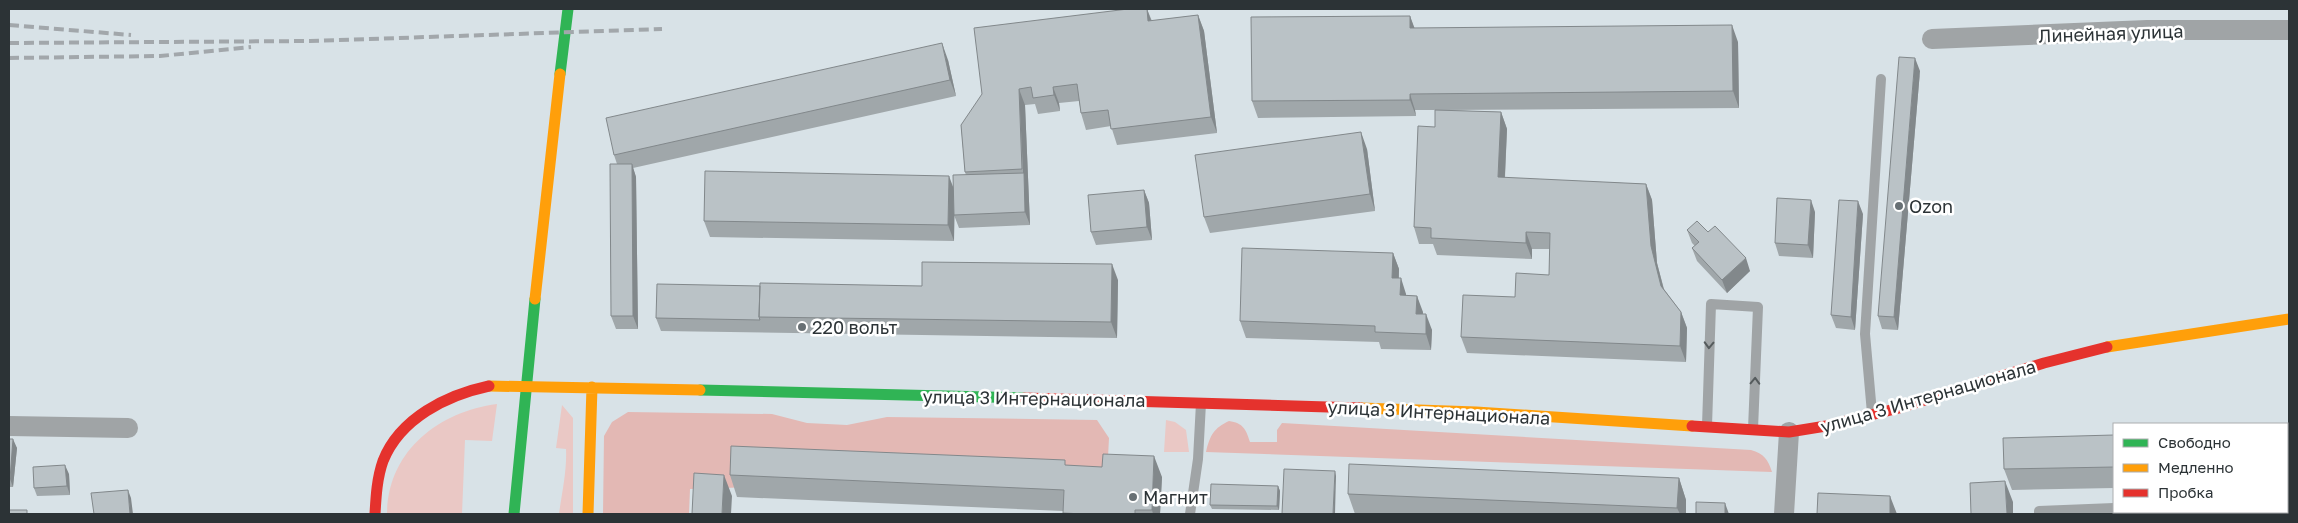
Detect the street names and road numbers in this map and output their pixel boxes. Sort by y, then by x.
street label: Линейная улица [2038,19,2184,47]
street label: улица 3 Интернационала [1818,355,2038,437]
street label: улица 3 Интернационала [922,385,1146,411]
street label: улица 3 Интернационала [1327,395,1551,429]

